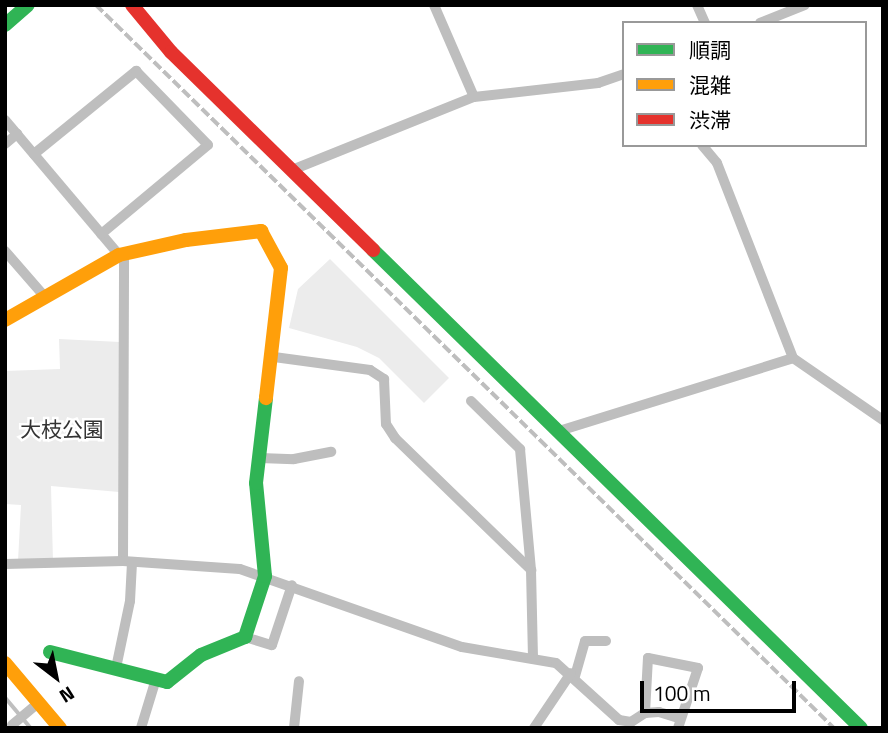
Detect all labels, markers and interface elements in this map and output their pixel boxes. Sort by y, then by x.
legend [622,21,867,147]
text: 順調 [689,34,731,66]
text: 混雑 [689,69,731,101]
text: 渋滞 [689,104,731,136]
park label: 大枝公園 [20,416,104,442]
north arrow [21,642,91,712]
scale bar [643,666,799,710]
text: 100 m [653,677,710,709]
text: N [54,679,81,711]

